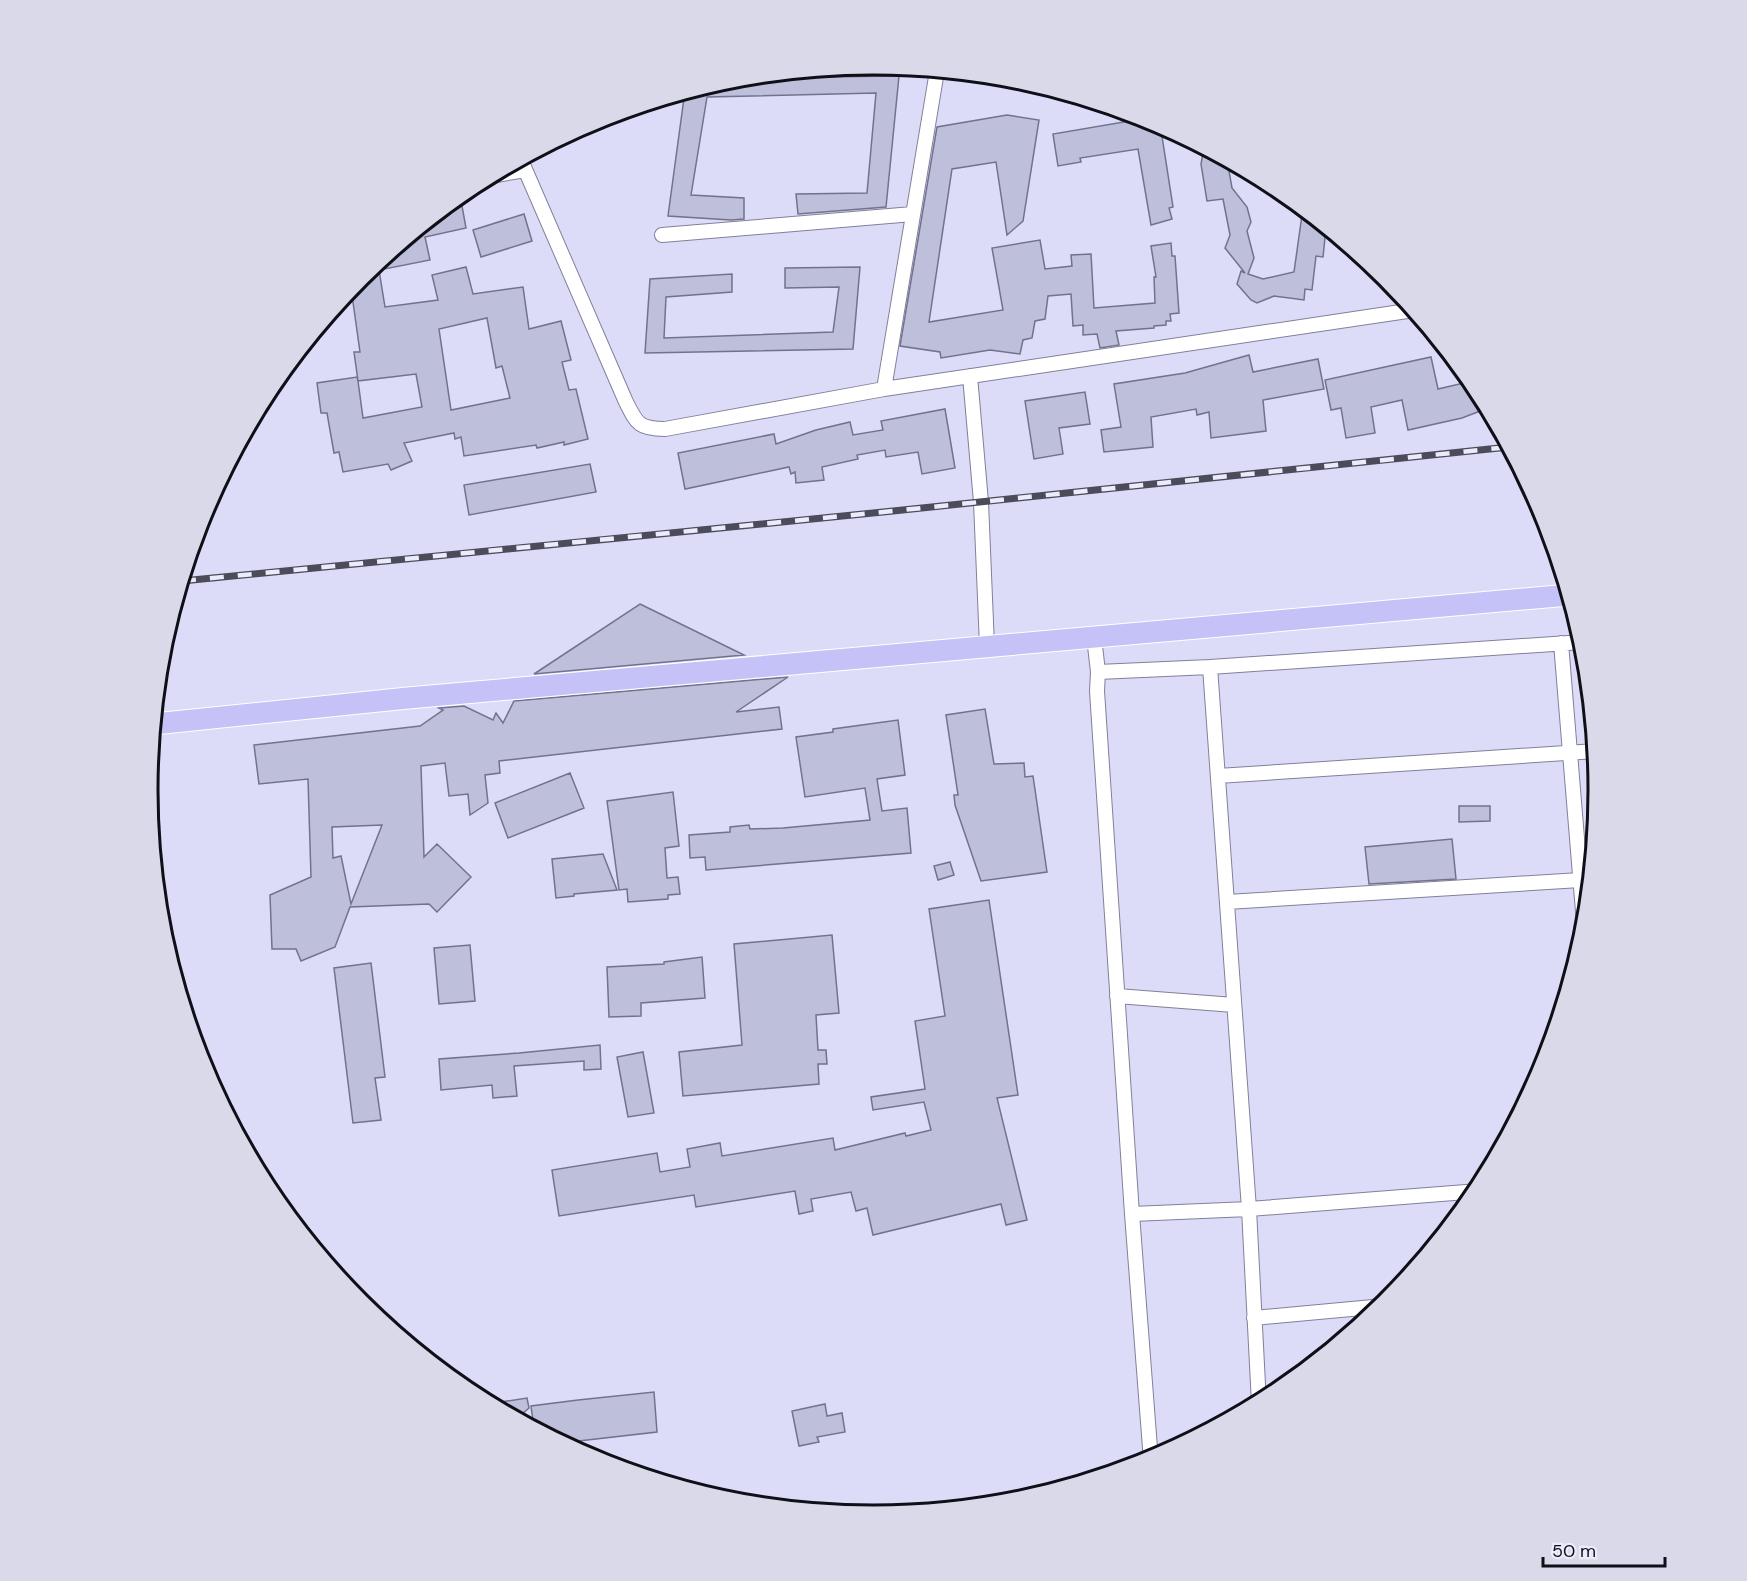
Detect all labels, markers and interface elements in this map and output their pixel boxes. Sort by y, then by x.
scale bar [1543,1530,1664,1568]
text: 50 m [1552,1539,1596,1563]

